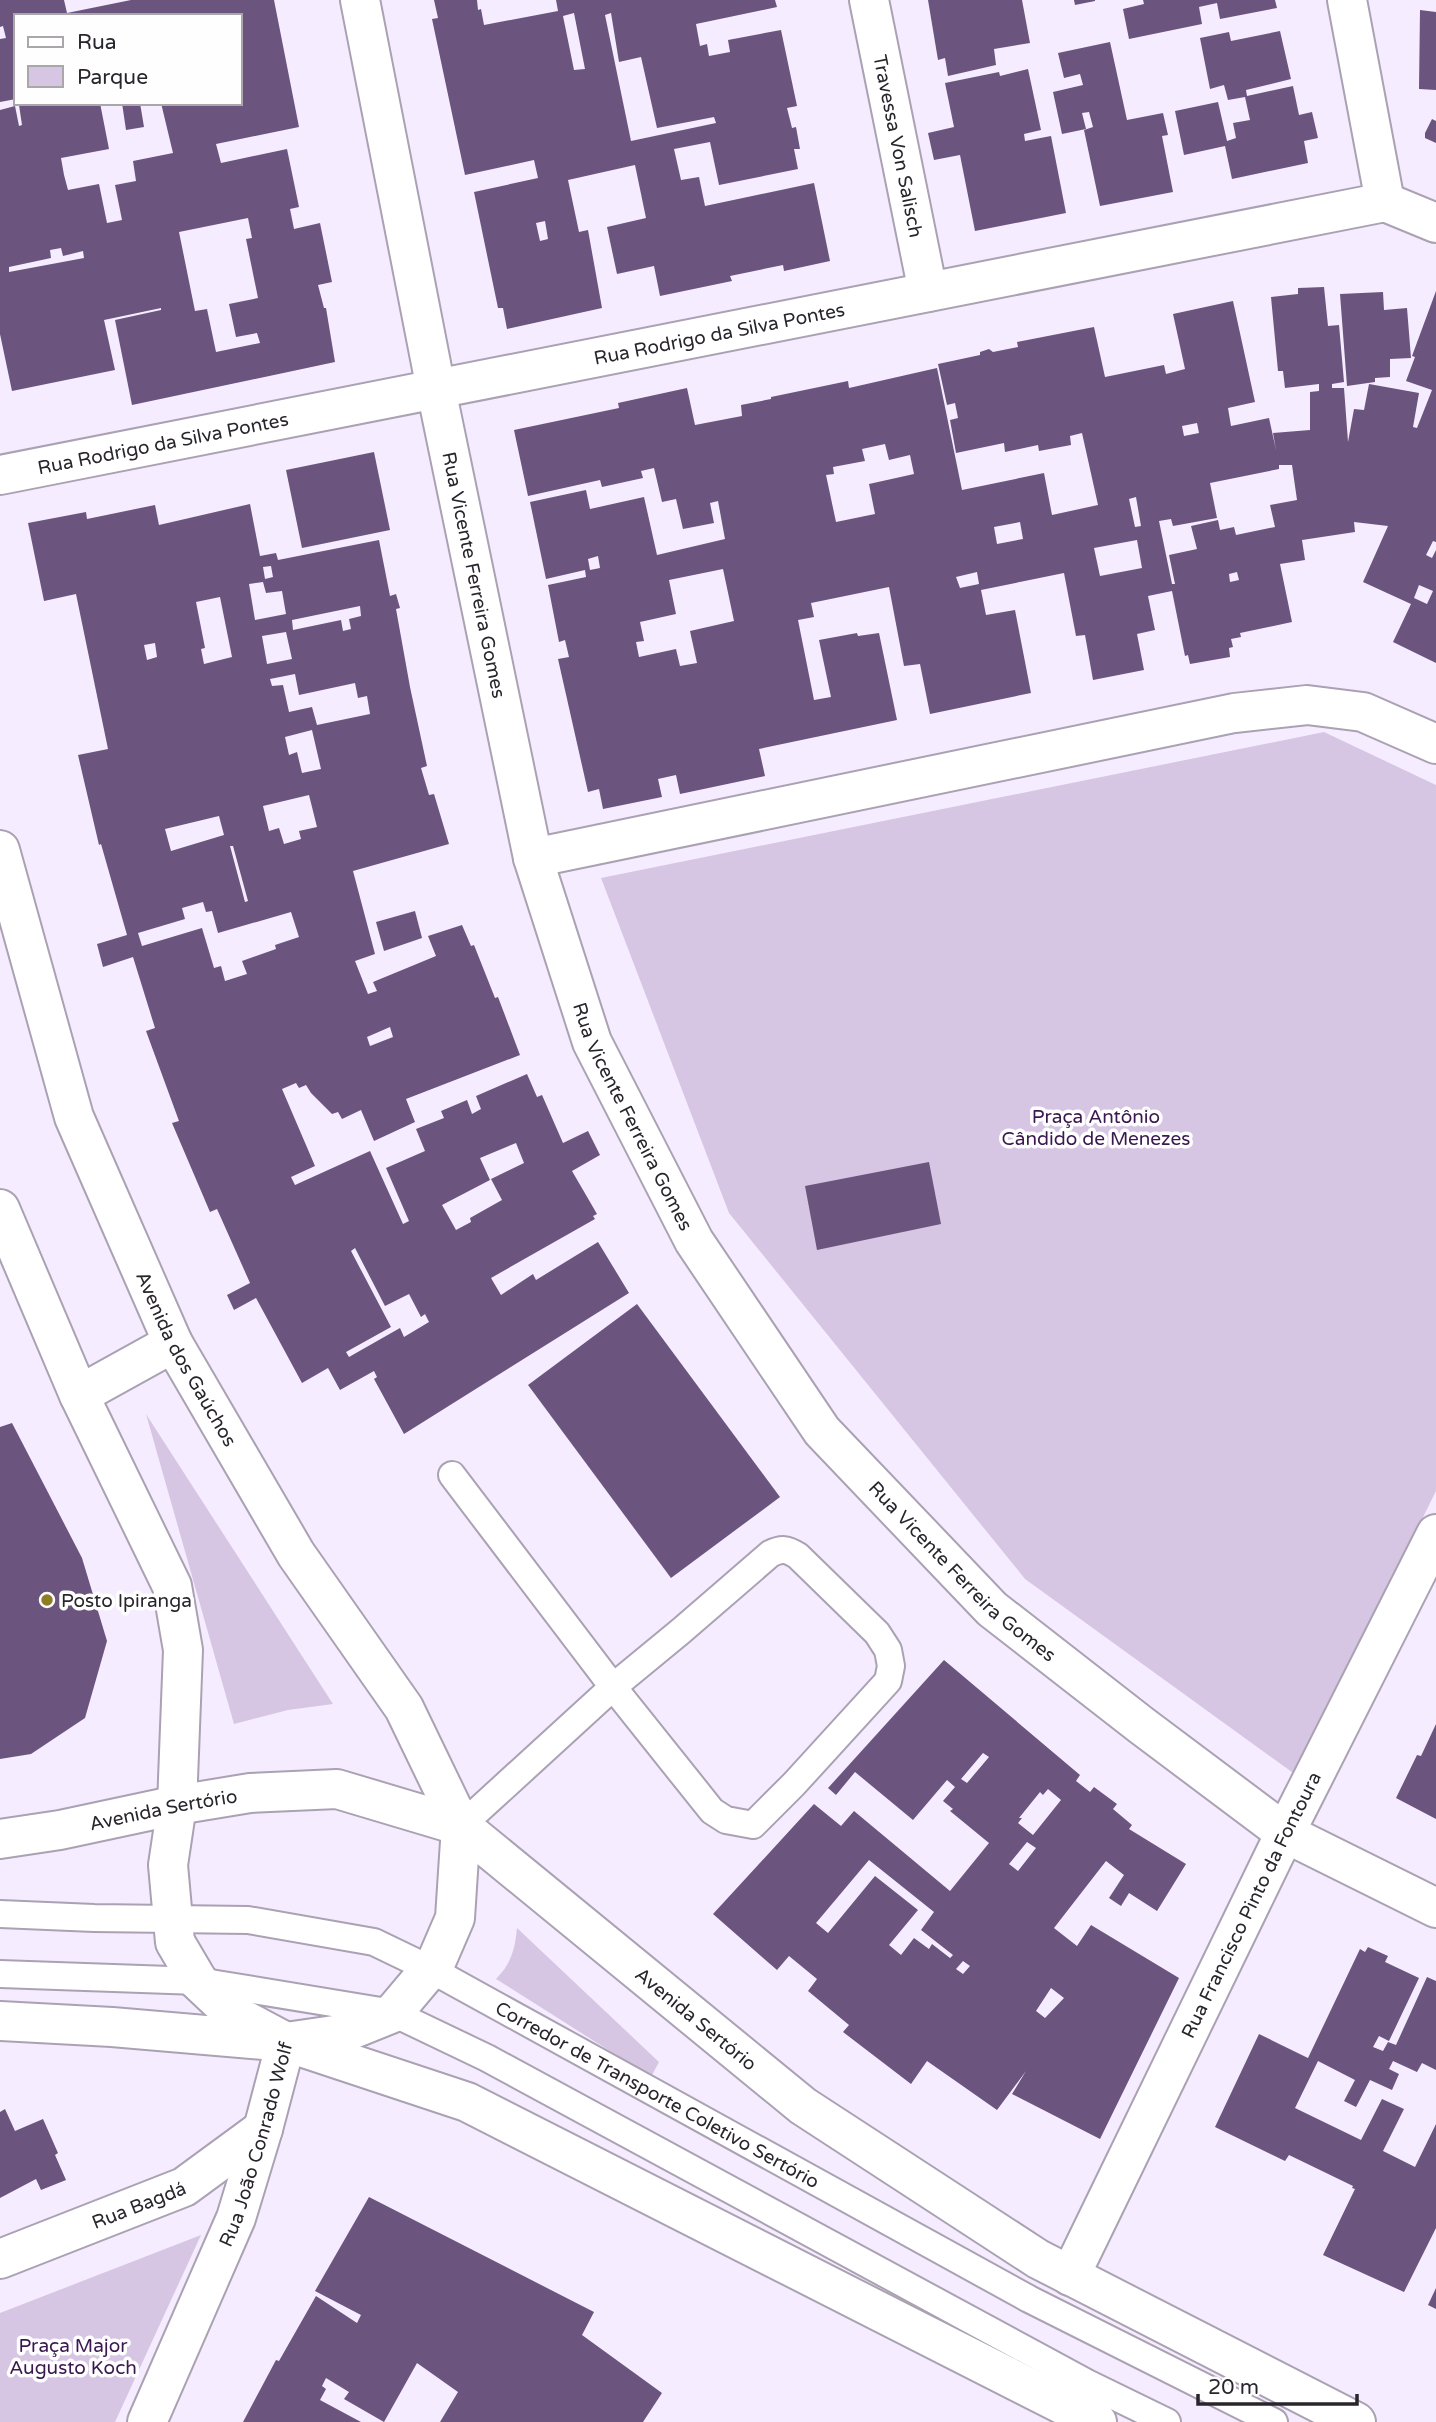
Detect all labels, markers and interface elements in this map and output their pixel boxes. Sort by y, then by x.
legend [14,14,242,105]
text: Rua [77,30,117,55]
street label: Travessa Von Salisch [868,53,927,239]
text: Parque [77,65,148,90]
street label: Rua Rodrigo da Silva Pontes [592,299,847,370]
street label: Rua Rodrigo da Silva Pontes [36,408,290,479]
street label: Rua Vicente Ferreira Gomes [437,450,510,700]
street label: Rua Vicente Ferreira Gomes [568,1000,697,1234]
park label: Praça Antônio Cândido de Menezes [1002,1106,1190,1150]
street label: Avenida dos Gaúchos [131,1268,241,1451]
street label: Rua Vicente Ferreira Gomes [864,1477,1060,1666]
place label: Posto Ipiranga [61,1590,192,1612]
marker: Posto Ipiranga [39,1592,55,1608]
street label: Rua Francisco Pinto da Fontoura [1177,1768,1326,2042]
street label: Avenida Sertório [87,1785,239,1835]
street label: Avenida Sertório [631,1963,761,2076]
street label: Corredor de Transporte Coletivo Sertório [491,1997,823,2193]
street label: Rua João Conrado Wolf [215,2039,298,2250]
street label: Rua Bagdá [89,2177,189,2234]
park label: Praça Major Augusto Koch [9,2335,137,2379]
scale bar [1198,2362,1357,2406]
text: 20 m [1208,2375,1259,2400]

